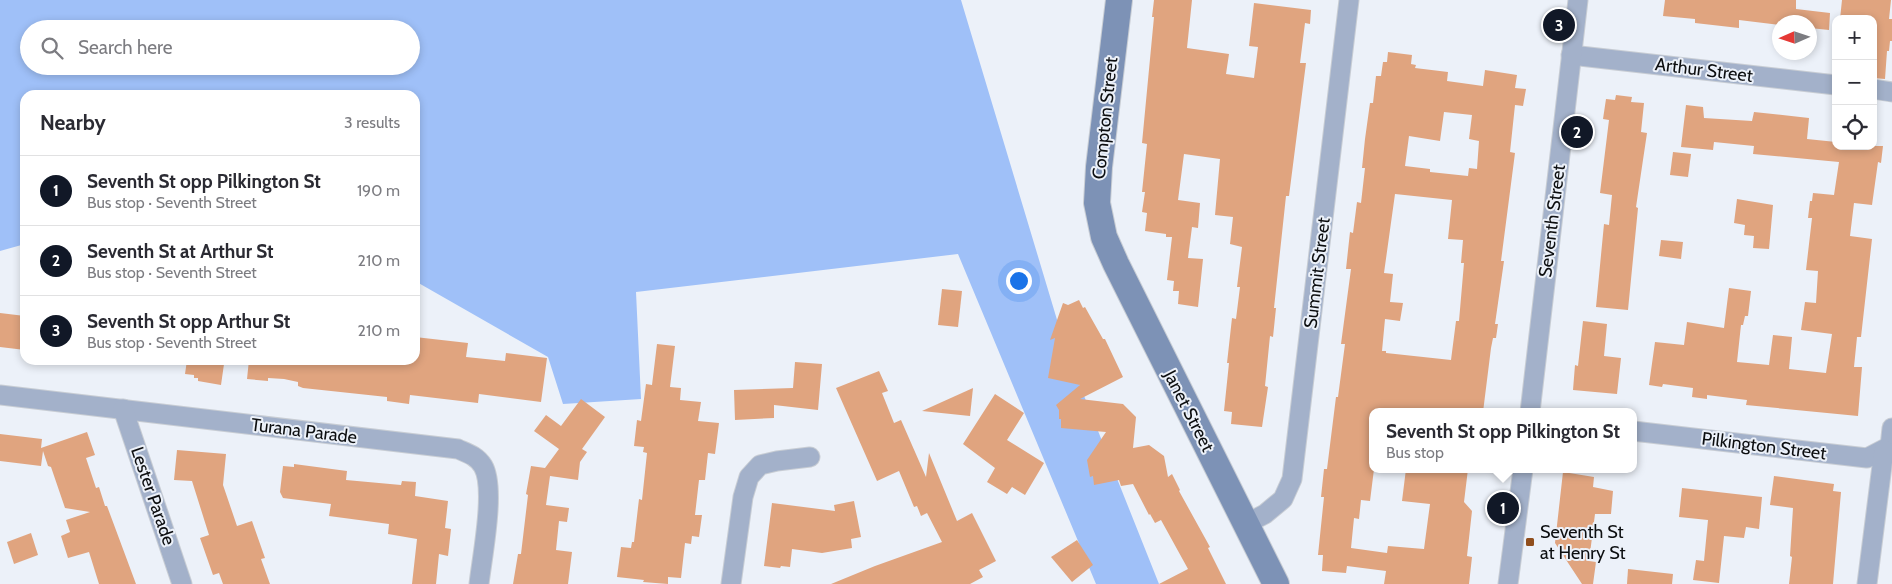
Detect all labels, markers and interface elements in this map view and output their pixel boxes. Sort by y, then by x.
pin: 3 [1543,6,1575,44]
north arrow [1772,15,1817,60]
map controls [1832,15,1877,150]
button: + [1832,15,1877,60]
search box [20,20,420,75]
icon: search [38,34,66,62]
text: Search here [78,36,172,59]
street label: Arthur Street [1654,53,1754,87]
street label: Compton Street [1088,56,1122,180]
button: − [1832,60,1877,105]
button: locate [1832,105,1877,150]
text: Nearby [40,110,106,135]
text: 3 results [344,113,400,132]
pin: 2 [1561,113,1593,151]
street label: Seventh Street [1534,163,1570,279]
text: Seventh St opp Pilkington St [87,170,321,193]
text: 1 [53,181,59,200]
text: 190 m [357,181,400,200]
text: Bus stop · Seventh Street [87,193,257,212]
street label: Summit Street [1299,216,1335,330]
text: Seventh St at Arthur St [87,240,274,263]
text: 2 [52,251,60,270]
text: 210 m [358,251,400,270]
text: Bus stop · Seventh Street [87,263,257,282]
your location [1006,268,1032,294]
text: Seventh St opp Arthur St [87,310,290,333]
text: 3 [52,321,60,340]
text: 210 m [358,321,400,340]
text: Bus stop · Seventh Street [87,333,257,352]
street label: Janet Street [1159,366,1219,456]
popup [1369,408,1637,473]
street label: Turana Parade [250,414,358,448]
text: Seventh St opp Pilkington St [1386,420,1620,443]
street label: Pilkington Street [1700,427,1828,465]
text: Bus stop [1386,443,1444,462]
street label: Lester Parade [126,444,180,548]
pin: 1 [1487,489,1519,527]
place label: Seventh St at Henry St [1540,521,1625,564]
marker: Seventh St at Henry St [1524,536,1536,548]

